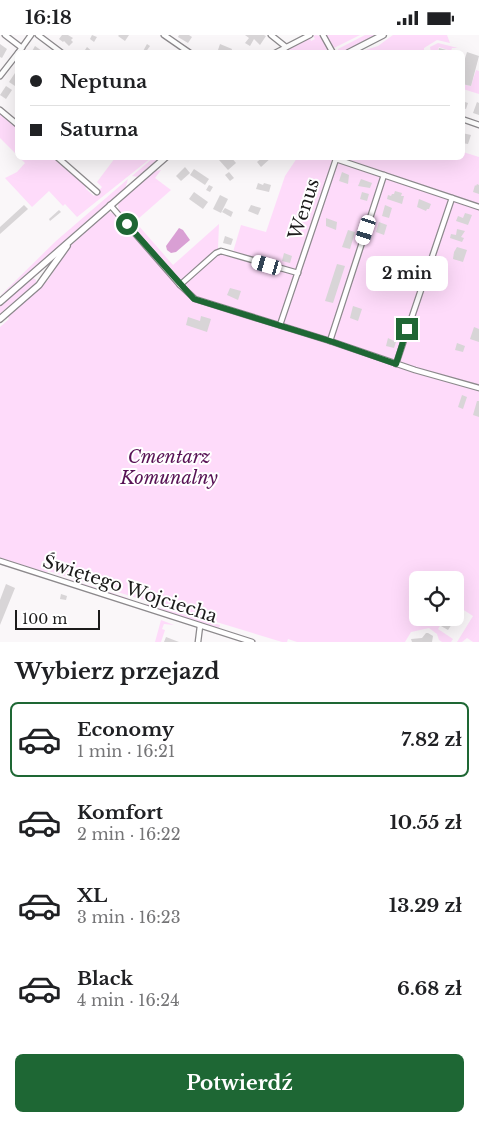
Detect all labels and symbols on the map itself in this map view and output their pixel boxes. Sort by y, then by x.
street label: Wenus [284,176,324,243]
route start [116,213,138,235]
car [354,213,377,247]
car [250,254,283,276]
callout: 2 min [366,257,448,291]
route end [396,318,418,340]
park label: Cmentarz Komunalny [119,446,218,489]
street label: Świętego Wojciecha [40,549,220,628]
scale bar [15,607,100,630]

